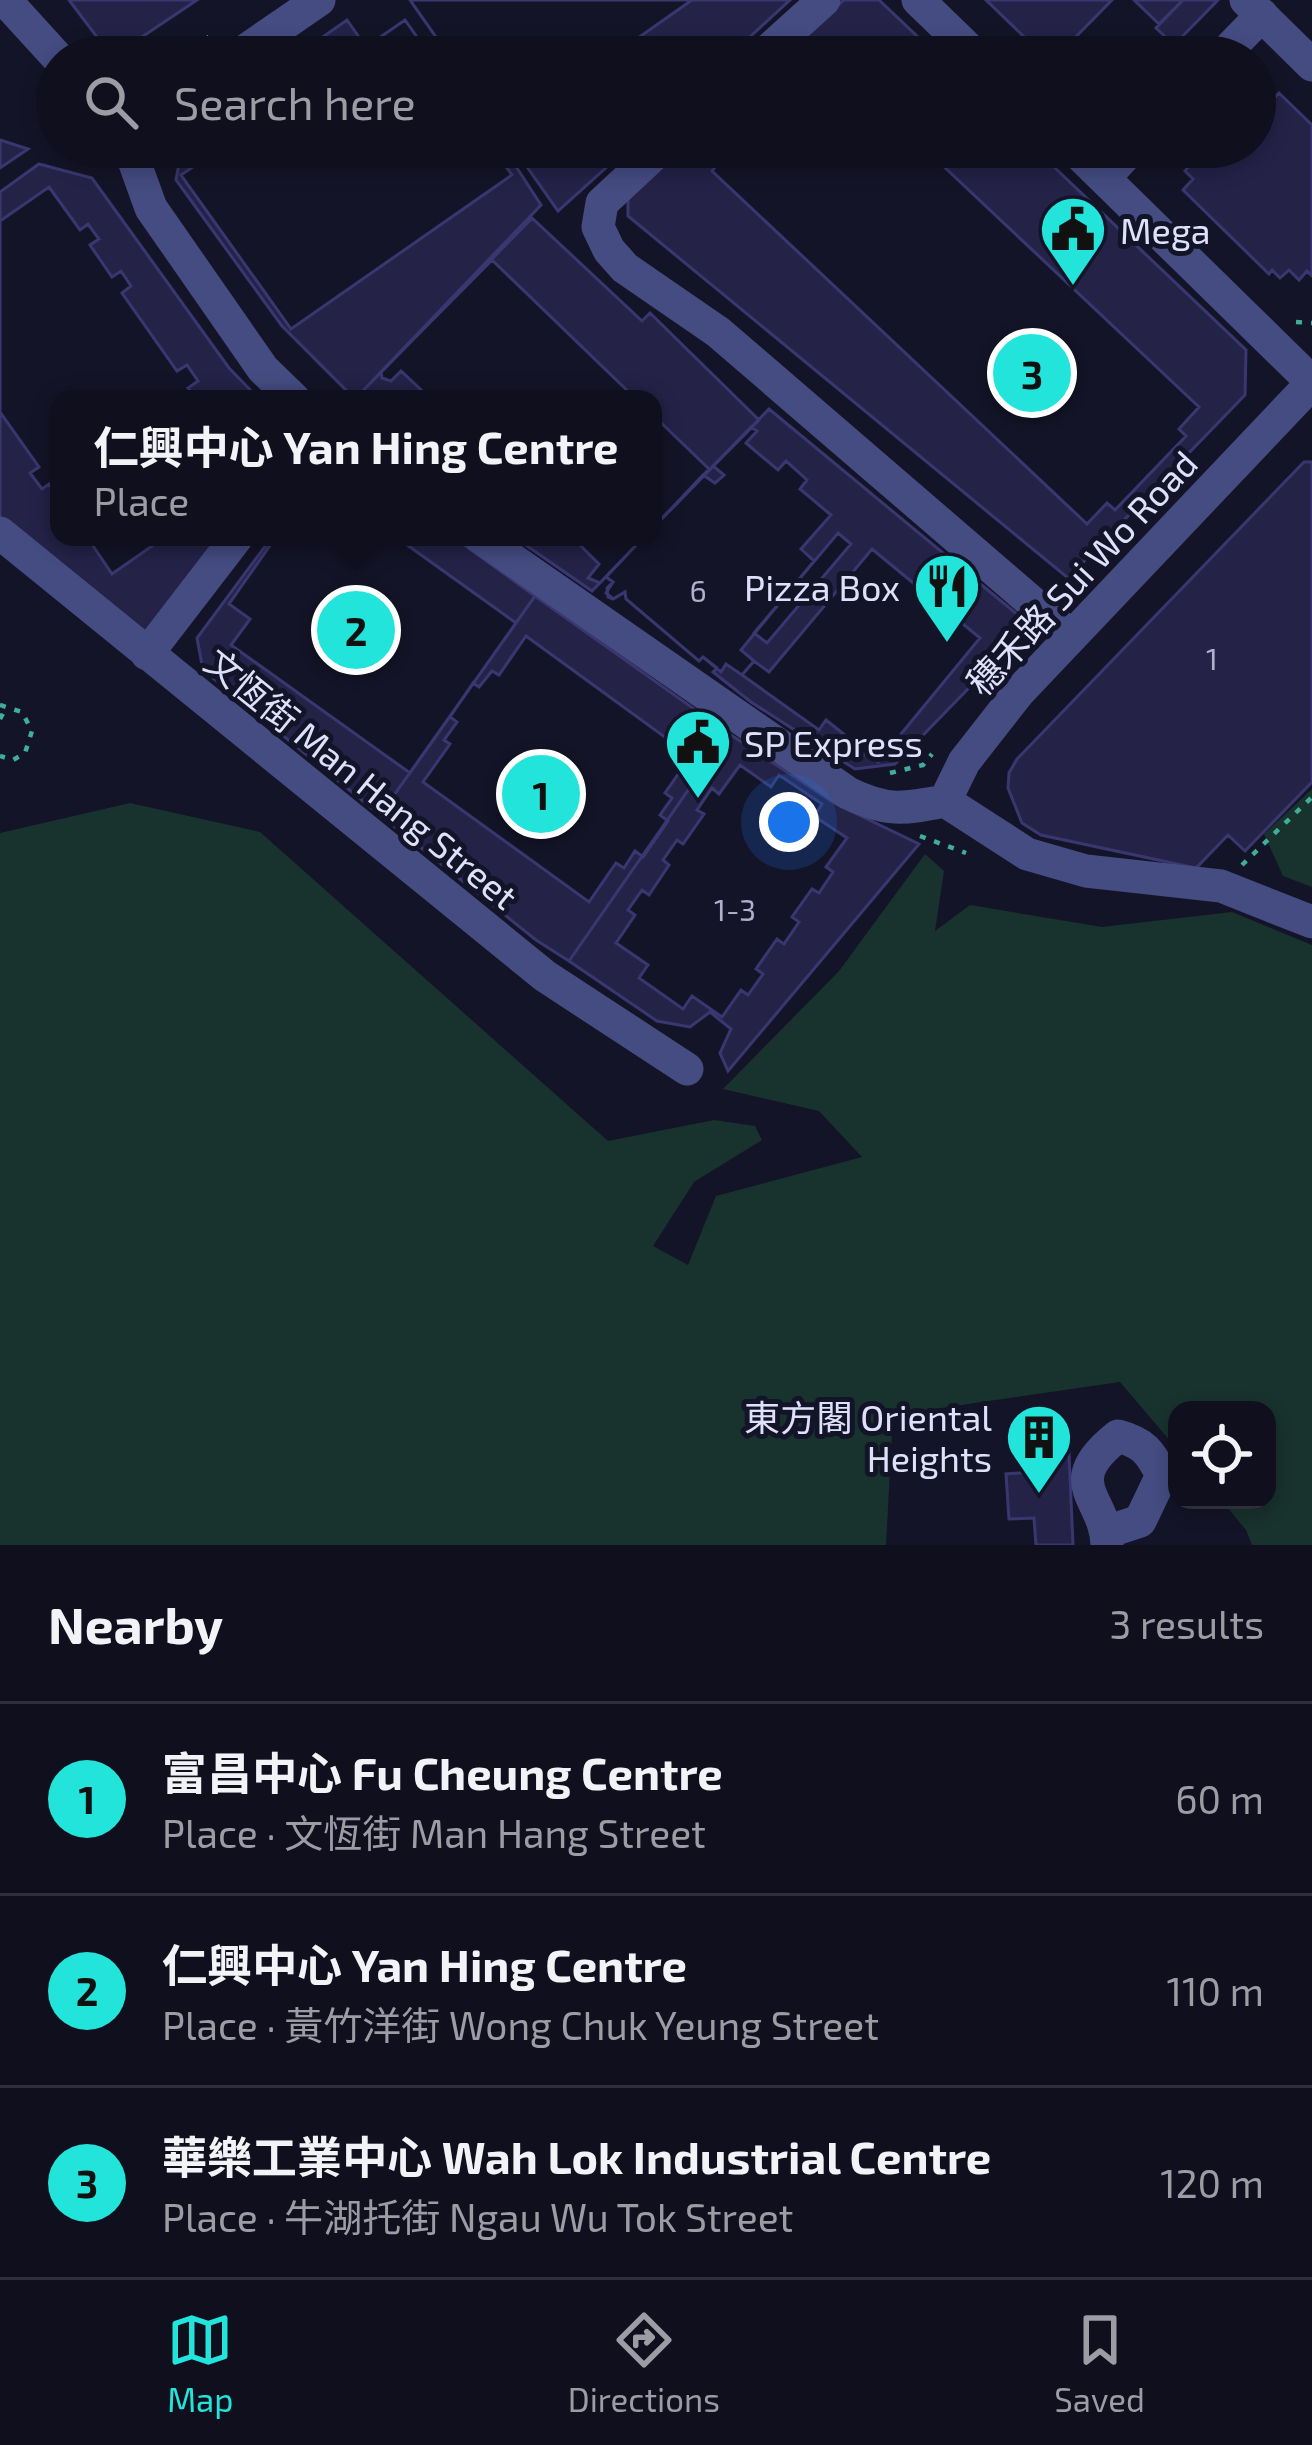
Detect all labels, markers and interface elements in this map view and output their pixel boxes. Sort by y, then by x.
search box [36,36,1276,168]
icon: search [78,69,144,135]
text: Search here [174,75,416,129]
public building icon: Mega [1038,194,1108,288]
place label: Mega [1120,208,1211,251]
pin: 3 [993,328,1071,418]
popup [50,390,662,546]
text: 仁興中心 Yan Hing Centre [94,419,618,473]
street label: 穗禾路 Sui Wo Road [957,441,1205,703]
text: Place [94,477,189,524]
restaurant icon: Pizza Box [912,551,982,645]
place label: Pizza Box [744,565,900,608]
house number: 6 [689,572,707,608]
pin: 2 [317,585,395,675]
street label: 文恆街 Man Hang Street [197,639,527,917]
house number: 1 [1206,640,1218,676]
public building icon: SP Express [663,707,733,801]
place label: SP Express [744,721,923,764]
pin: 1 [502,749,580,839]
your location [759,792,819,852]
house number: 1-3 [714,891,756,927]
place label: 東方閣 Oriental Heights [744,1395,992,1479]
map controls [1168,1401,1276,1509]
button: locate [1168,1401,1276,1509]
building icon: 東方閣 Oriental Heights [1004,1402,1074,1496]
text: Nearby [48,1593,223,1654]
text: 3 results [1110,1600,1264,1647]
text: 富昌中心 Fu Cheung Centre [162,1745,723,1799]
text: 1 [79,1775,95,1822]
text: 60 m [1175,1775,1264,1822]
text: Place · 文恆街 Man Hang Street [162,1809,706,1856]
text: 仁興中心 Yan Hing Centre [162,1937,687,1991]
text: 2 [76,1967,98,2014]
text: 110 m [1167,1967,1264,2014]
text: Place · 黃竹洋街 Wong Chuk Yeung Street [162,2001,879,2048]
text: 華樂工業中心 Wah Lok Industrial Centre [162,2129,991,2183]
text: 3 [76,2159,98,2206]
text: 120 m [1160,2159,1264,2206]
text: Place · 牛湖托街 Ngau Wu Tok Street [162,2193,793,2240]
tab: Map [167,2307,233,2419]
tab: Directions [568,2307,720,2419]
tab: Saved [1054,2307,1145,2419]

